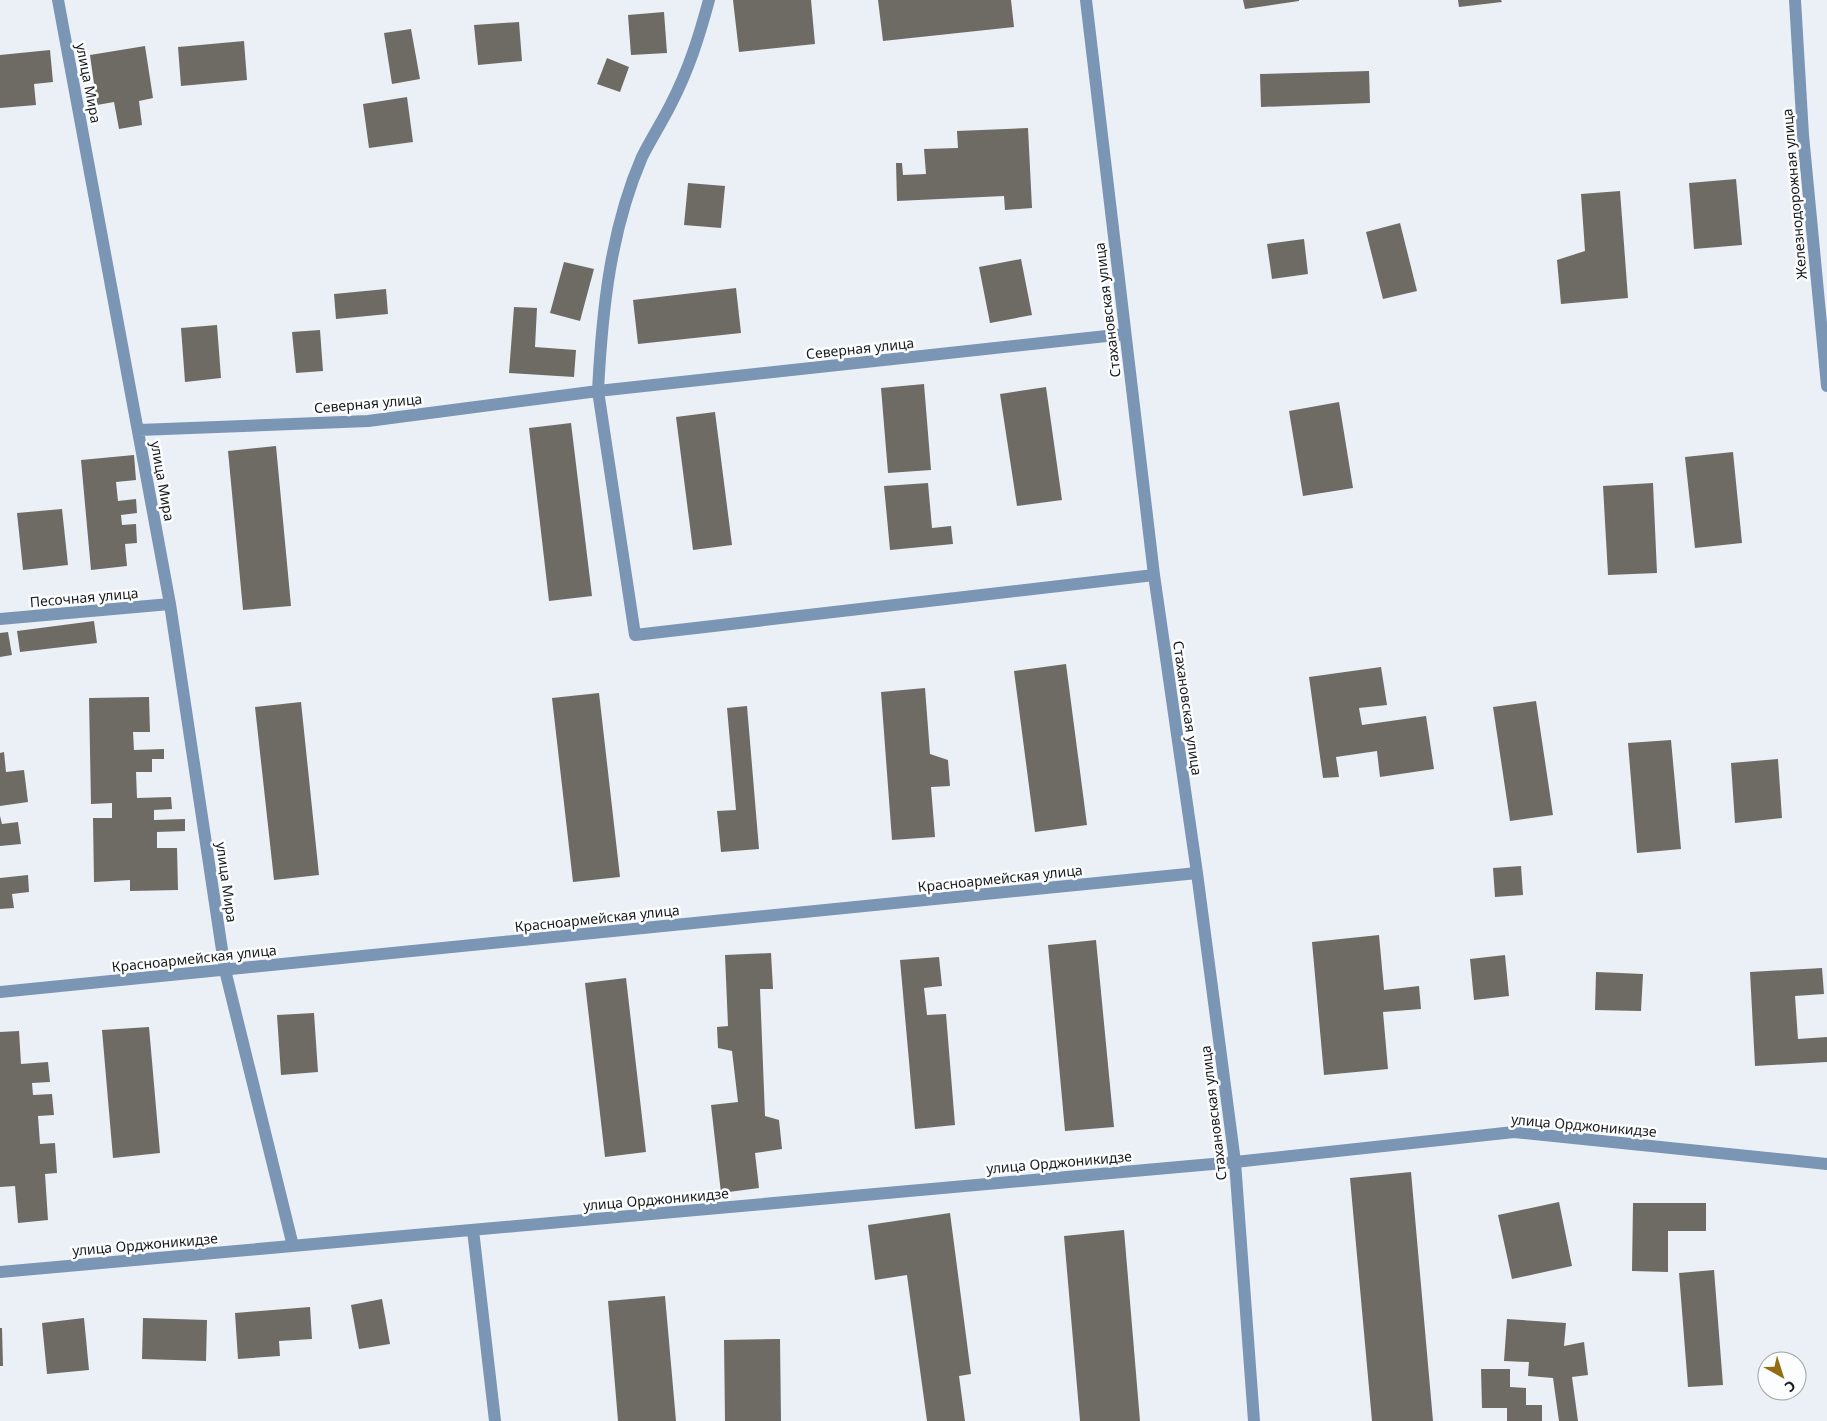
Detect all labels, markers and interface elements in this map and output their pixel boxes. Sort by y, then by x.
street label: улица Мира [72,41,106,125]
street label: Железнодорожная улица [1777,108,1811,280]
street label: Стахановская улица [1089,242,1125,378]
street label: Северная улица [805,333,915,363]
street label: Северная улица [313,389,423,417]
street label: улица Мира [147,439,179,523]
street label: Песочная улица [29,583,139,611]
street label: Стахановская улица [1169,639,1207,777]
street label: улица Мира [212,841,242,923]
street label: Красноармейская улица [917,860,1083,896]
street label: Красноармейская улица [514,900,680,936]
street label: Красноармейская улица [111,940,277,976]
street label: Стахановская улица [1195,1045,1231,1181]
street label: улица Орджоникидзе [1510,1109,1658,1141]
street label: улица Орджоникидзе [985,1146,1133,1178]
street label: улица Орджоникидзе [582,1183,730,1215]
street label: улица Орджоникидзе [71,1228,219,1260]
north arrow [1757,1351,1807,1401]
text: С [1781,1376,1800,1397]

